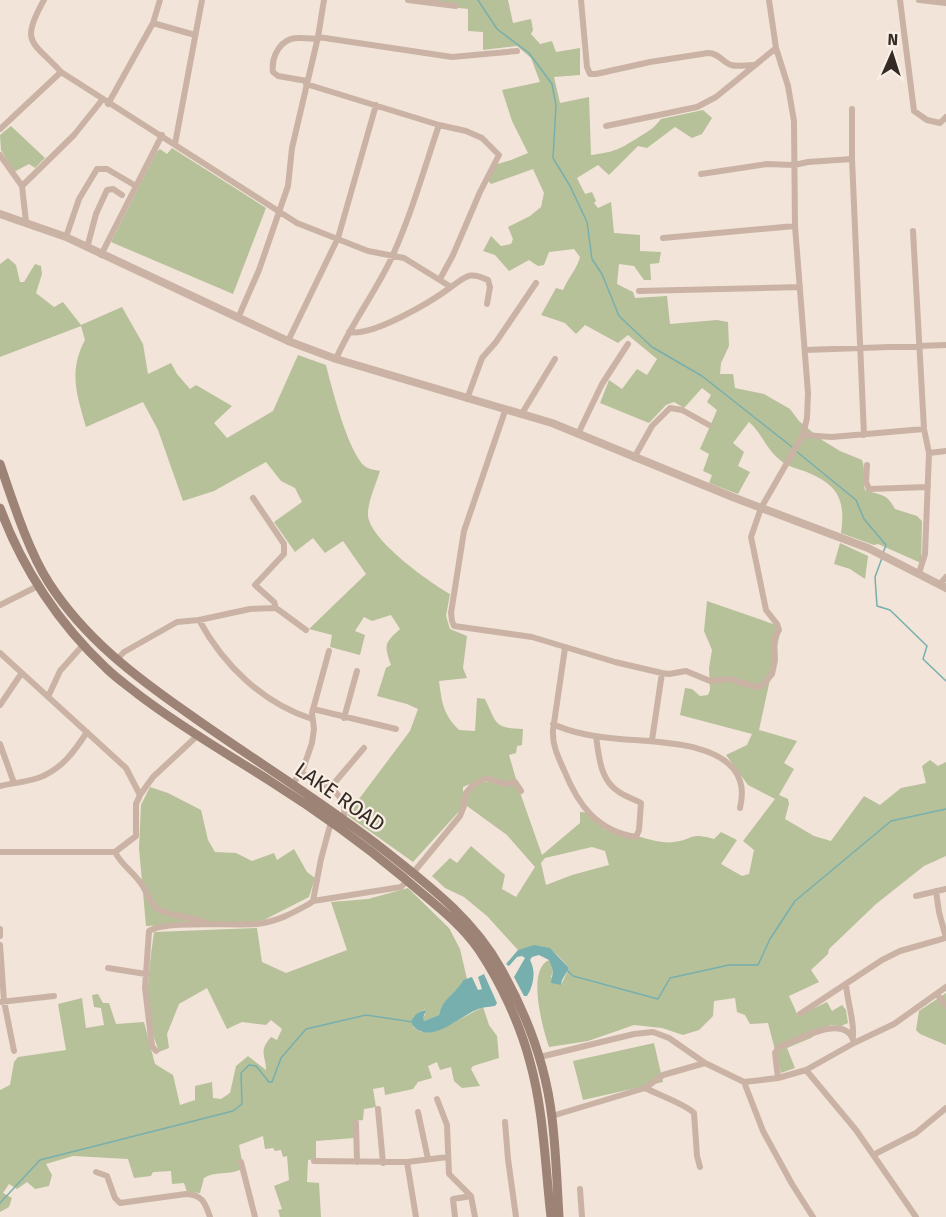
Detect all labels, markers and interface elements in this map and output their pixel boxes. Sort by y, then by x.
north arrow [862,24,922,84]
text: N [887,30,899,49]
street label: LAKE ROAD [290,757,390,837]

